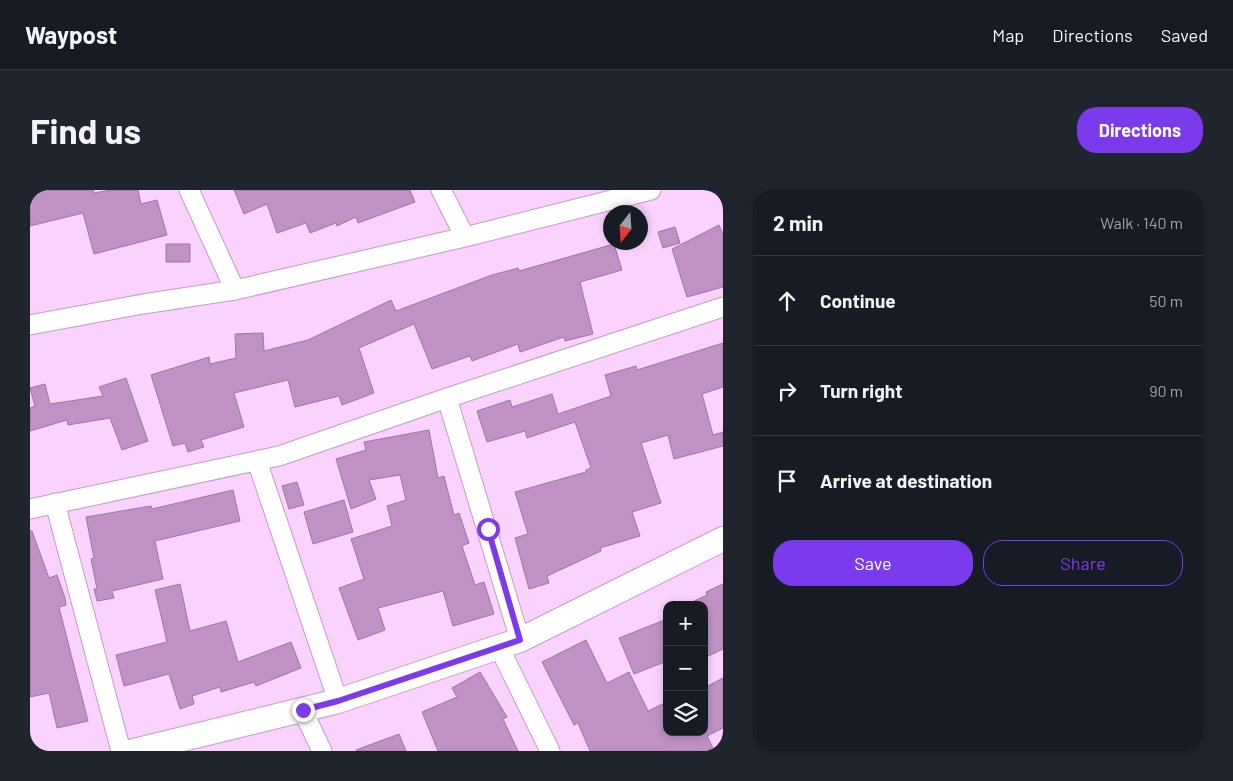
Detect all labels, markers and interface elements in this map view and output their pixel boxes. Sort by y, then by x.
text: Waypost [25,20,117,49]
text: Map [992,24,1024,46]
text: Directions [1052,24,1133,46]
text: Saved [1161,24,1208,46]
button: Directions [1077,107,1203,153]
text: Find us [30,109,141,151]
north arrow [603,205,648,250]
text: 2 min [773,210,823,235]
text: Walk · 140 m [1100,213,1183,232]
icon: ahead [773,287,801,315]
text: Continue [820,289,896,312]
text: 50 m [1149,291,1183,310]
icon: right [773,377,801,405]
text: Turn right [820,379,902,402]
text: 90 m [1149,381,1183,400]
icon: arrive [773,467,801,495]
text: Arrive at destination [820,469,992,492]
route start [477,518,500,541]
button: Save [773,540,973,586]
button: Share [983,540,1183,586]
map controls [663,601,708,736]
button: + [663,601,708,646]
button: − [663,646,708,691]
button: layers [663,691,708,736]
route end [292,699,315,722]

